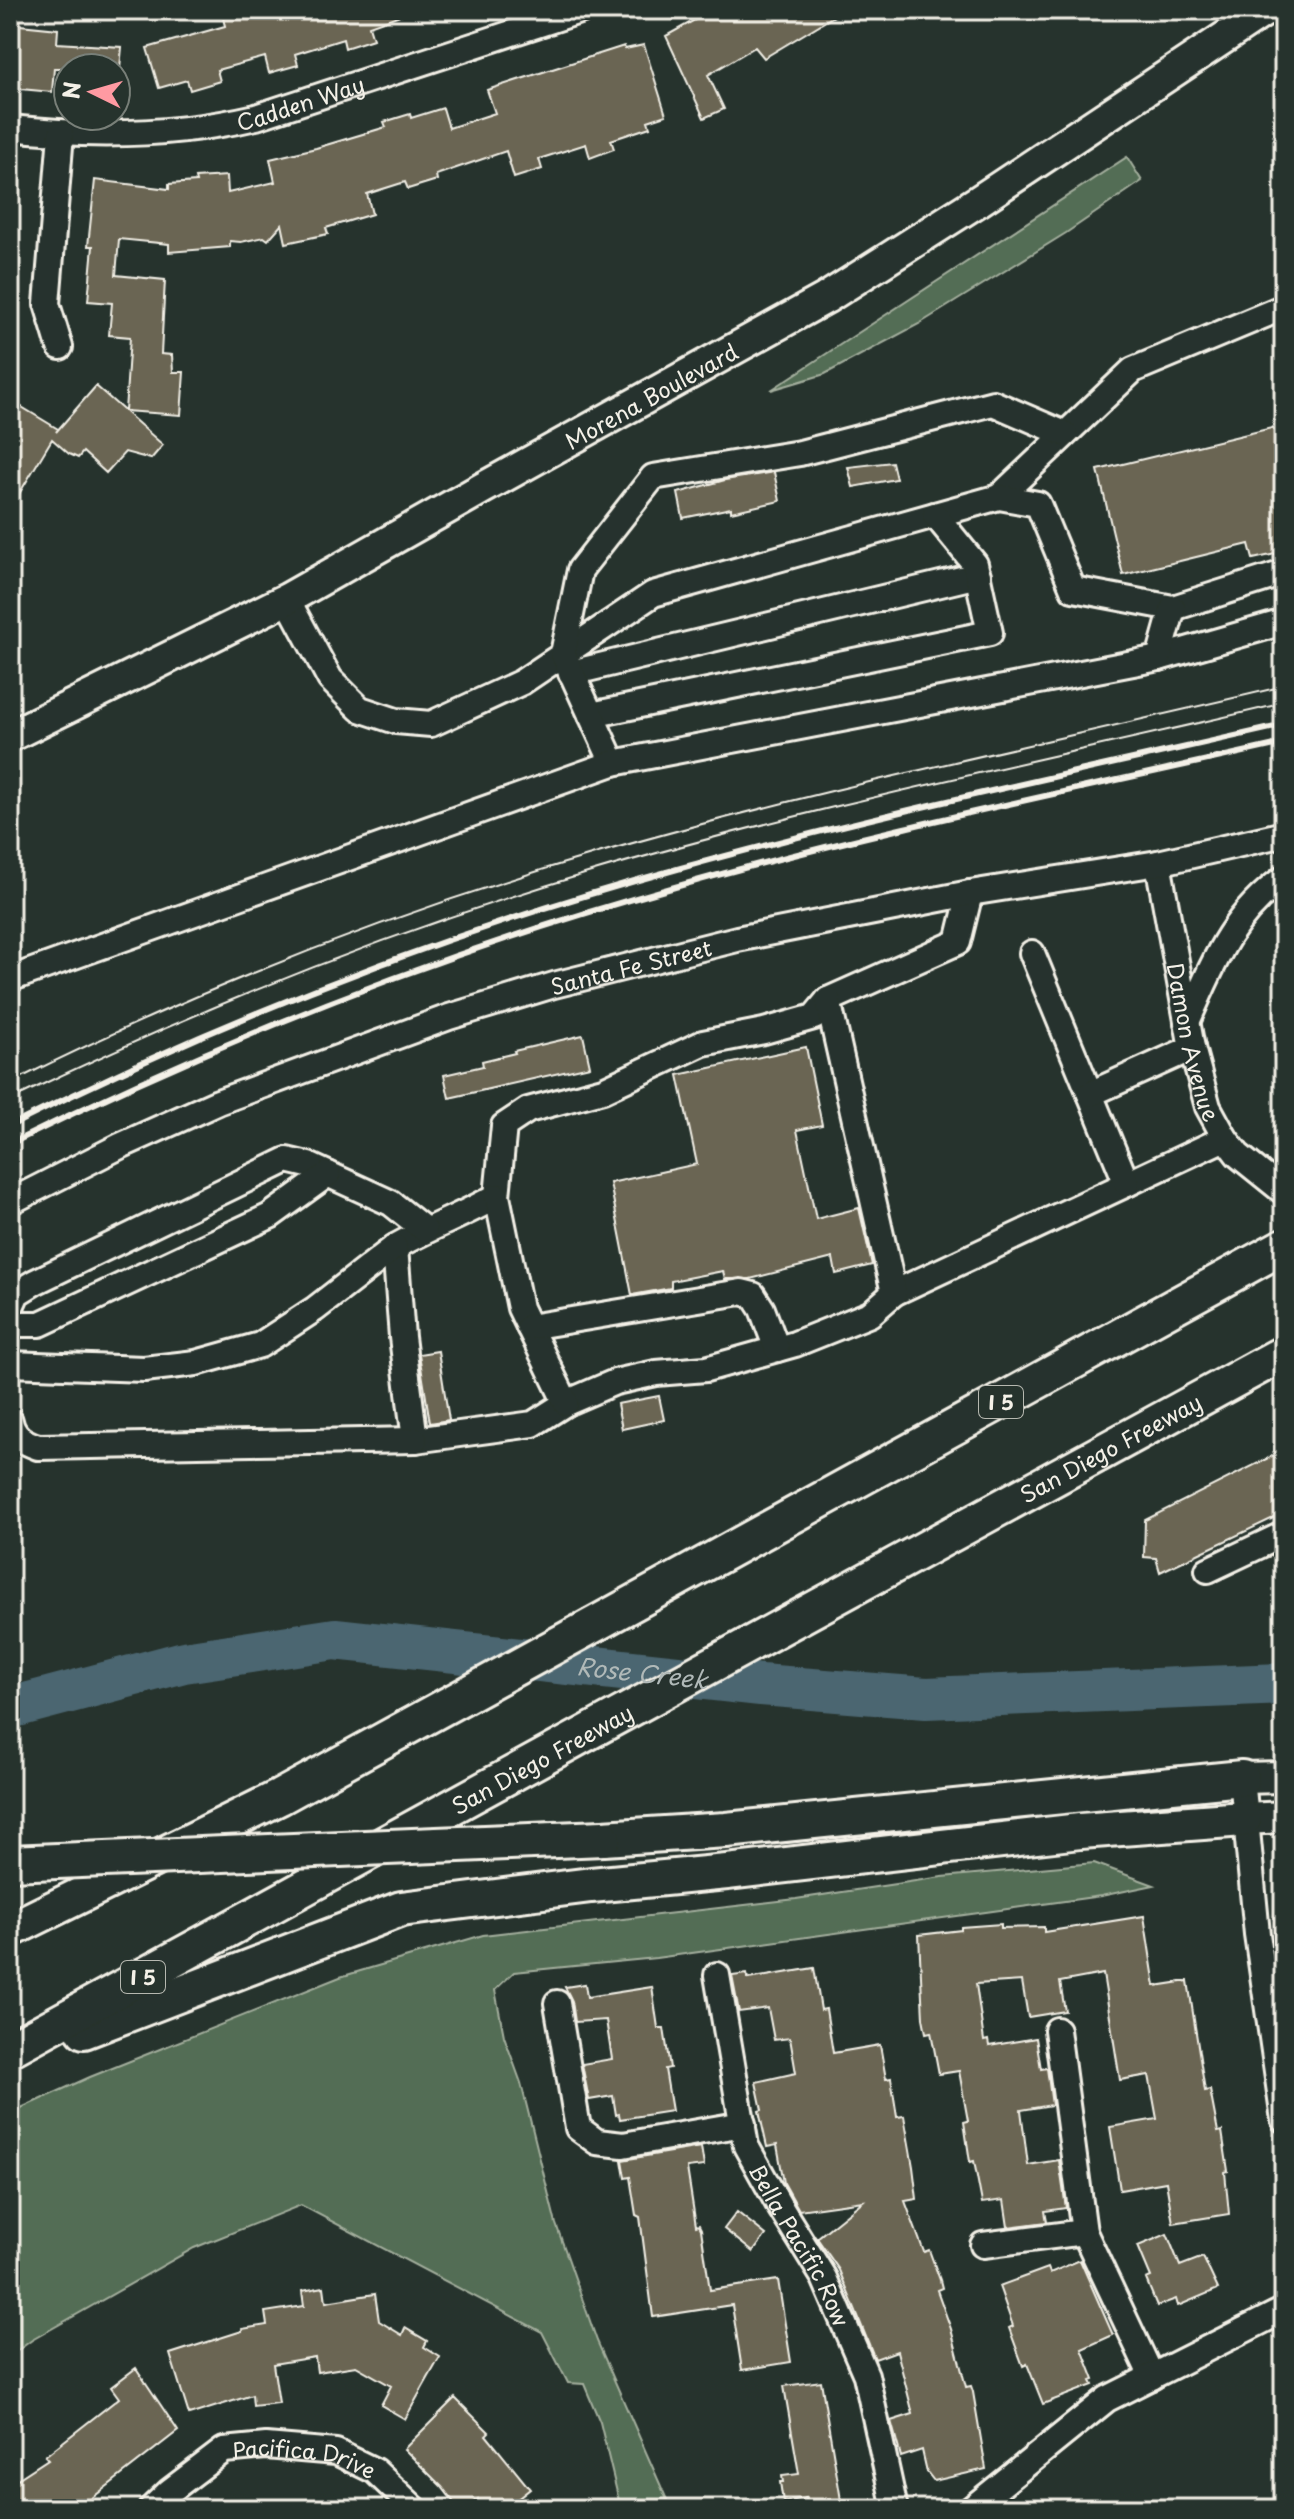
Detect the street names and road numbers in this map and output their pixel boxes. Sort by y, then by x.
street label: Cadden Way [233,66,369,137]
street label: Morena Boulevard [558,334,743,456]
street label: Santa Fe Street [547,930,715,1002]
street label: Damon Avenue [1160,960,1229,1127]
street label: San Diego Freeway [1013,1384,1207,1510]
road number: I 5 [979,1386,1023,1418]
street label: San Diego Freeway [445,1695,638,1821]
road number: I 5 [121,1961,165,1993]
street label: Bella Pacific Row [742,2157,859,2331]
street label: Pacifica Drive [231,2429,382,2486]

